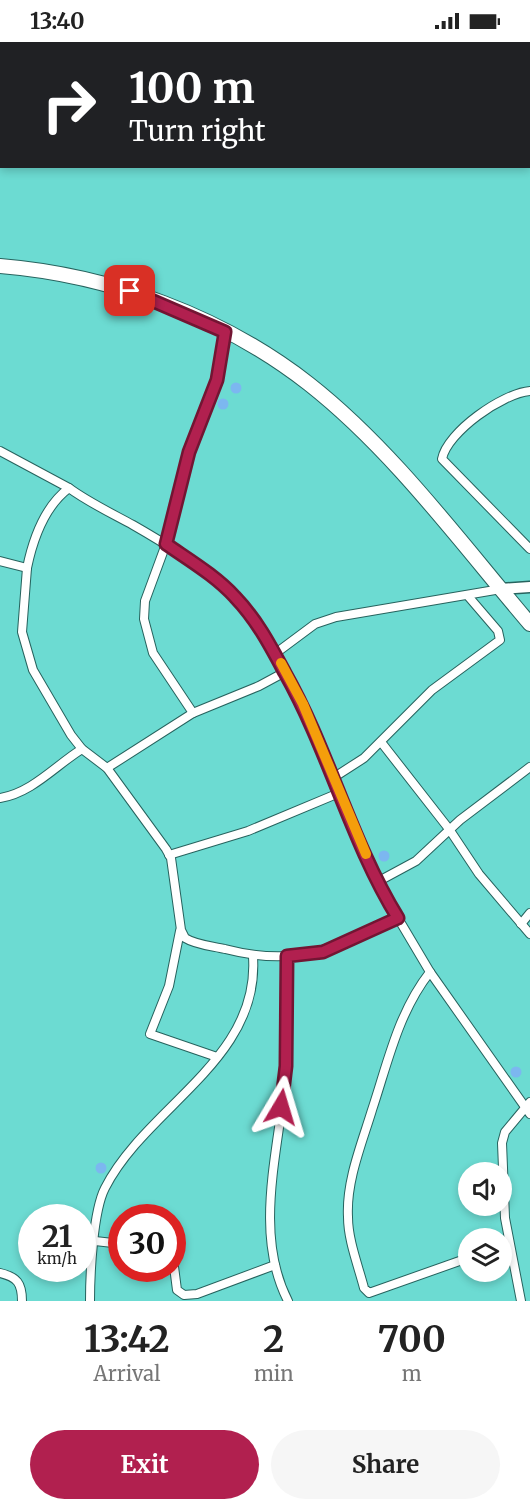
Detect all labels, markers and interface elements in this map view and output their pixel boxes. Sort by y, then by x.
text: 13:40 [30,7,85,35]
text: 100 m [129,62,255,114]
icon: right [30,66,108,144]
text: Turn right [129,114,266,148]
pin [104,265,155,316]
icon: arrive [113,274,146,307]
position arrow [249,1075,313,1139]
map controls [458,1162,512,1282]
button: sound [458,1162,512,1216]
speed limit sign: 30 [108,1204,186,1282]
text: 21 [42,1217,72,1255]
button: layers [458,1228,512,1282]
text: km/h [37,1249,77,1268]
text: 13:42 [84,1317,170,1362]
text: 2 [263,1317,284,1362]
text: 700 [378,1317,446,1362]
text: Arrival [94,1361,160,1386]
text: min [254,1361,293,1386]
text: m [402,1361,422,1386]
button: Exit [30,1430,259,1499]
button: Share [271,1430,500,1499]

